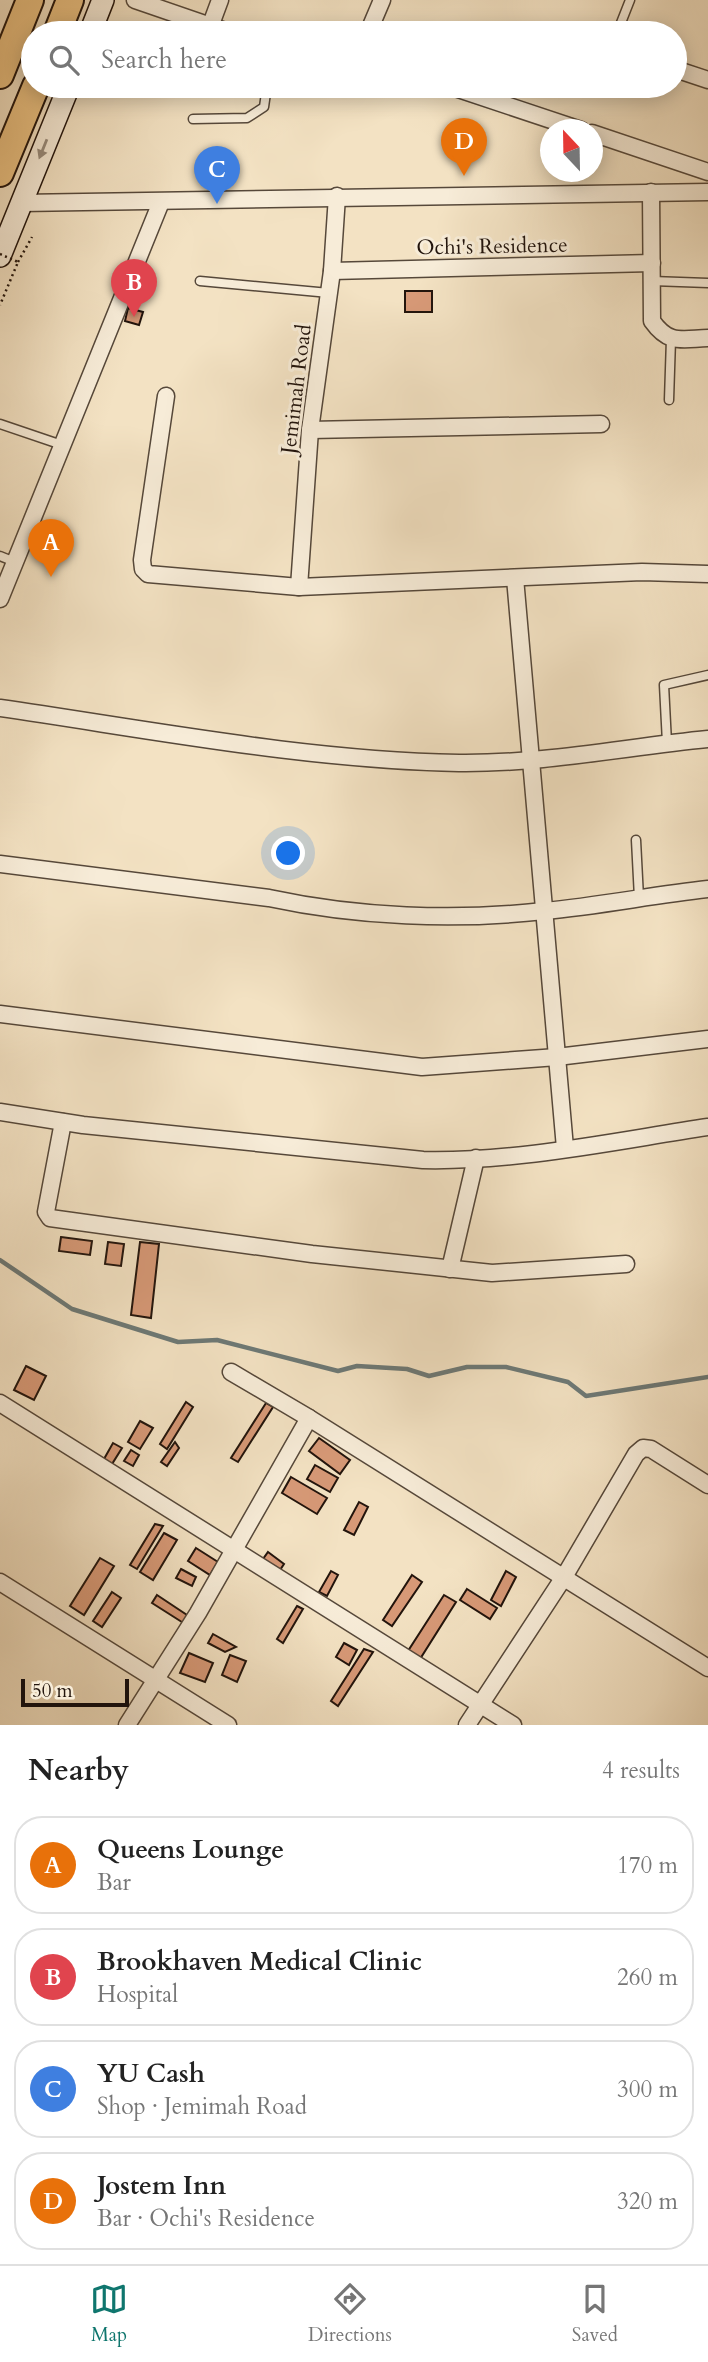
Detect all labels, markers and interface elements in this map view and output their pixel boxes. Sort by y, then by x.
search box [21,21,687,98]
icon: search [45,41,83,79]
text: Search here [101,42,227,77]
pin: D [441,118,487,176]
north arrow [540,119,603,182]
one-way arrow [38,139,49,160]
pin: C [194,146,240,204]
street label: Ochi's Residence [416,231,568,262]
pin: B [111,259,157,317]
street label: Jemimah Road [274,323,319,459]
pin: A [28,519,74,577]
your location [271,836,305,870]
scale bar [21,1676,130,1708]
text: 50 m [32,1678,73,1704]
text: Nearby [28,1750,129,1791]
text: 4 results [602,1755,680,1786]
text: Queens Lounge [97,1832,284,1867]
text: A [44,1850,62,1881]
text: 170 m [617,1850,678,1881]
text: Bar [97,1867,131,1898]
text: Brookhaven Medical Clinic [97,1944,422,1979]
text: B [45,1962,61,1993]
text: 260 m [617,1962,678,1993]
text: Hospital [97,1979,178,2010]
text: YU Cash [97,2056,205,2091]
text: C [44,2074,62,2105]
text: 300 m [617,2074,678,2105]
text: Shop · Jemimah Road [97,2091,307,2122]
text: Jostem Inn [97,2168,226,2203]
text: D [43,2186,63,2217]
text: 320 m [617,2186,678,2217]
text: Bar · Ochi's Residence [97,2203,315,2234]
tab: Map [90,2280,128,2348]
tab: Directions [308,2280,392,2348]
tab: Saved [572,2280,618,2348]

